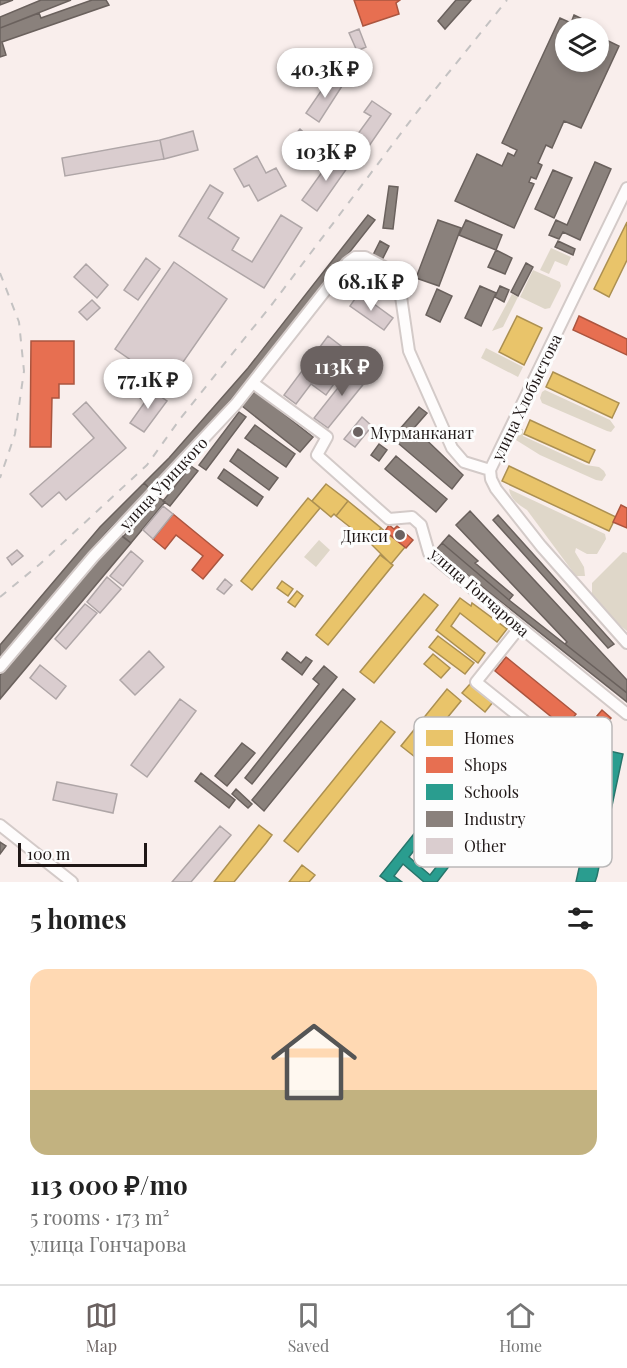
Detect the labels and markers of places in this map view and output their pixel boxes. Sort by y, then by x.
pin: 40.3K ₽ [270,48,380,99]
pin: 103K ₽ [277,131,375,182]
pin: 68.1K ₽ [316,261,426,312]
pin: 113K ₽ [293,346,391,397]
pin: 77.1K ₽ [93,359,203,410]
place label: Мурманканат [370,422,474,443]
marker: Мурманканат [351,425,365,439]
place label: Дикси [341,525,388,546]
marker: Дикси [393,528,407,542]

